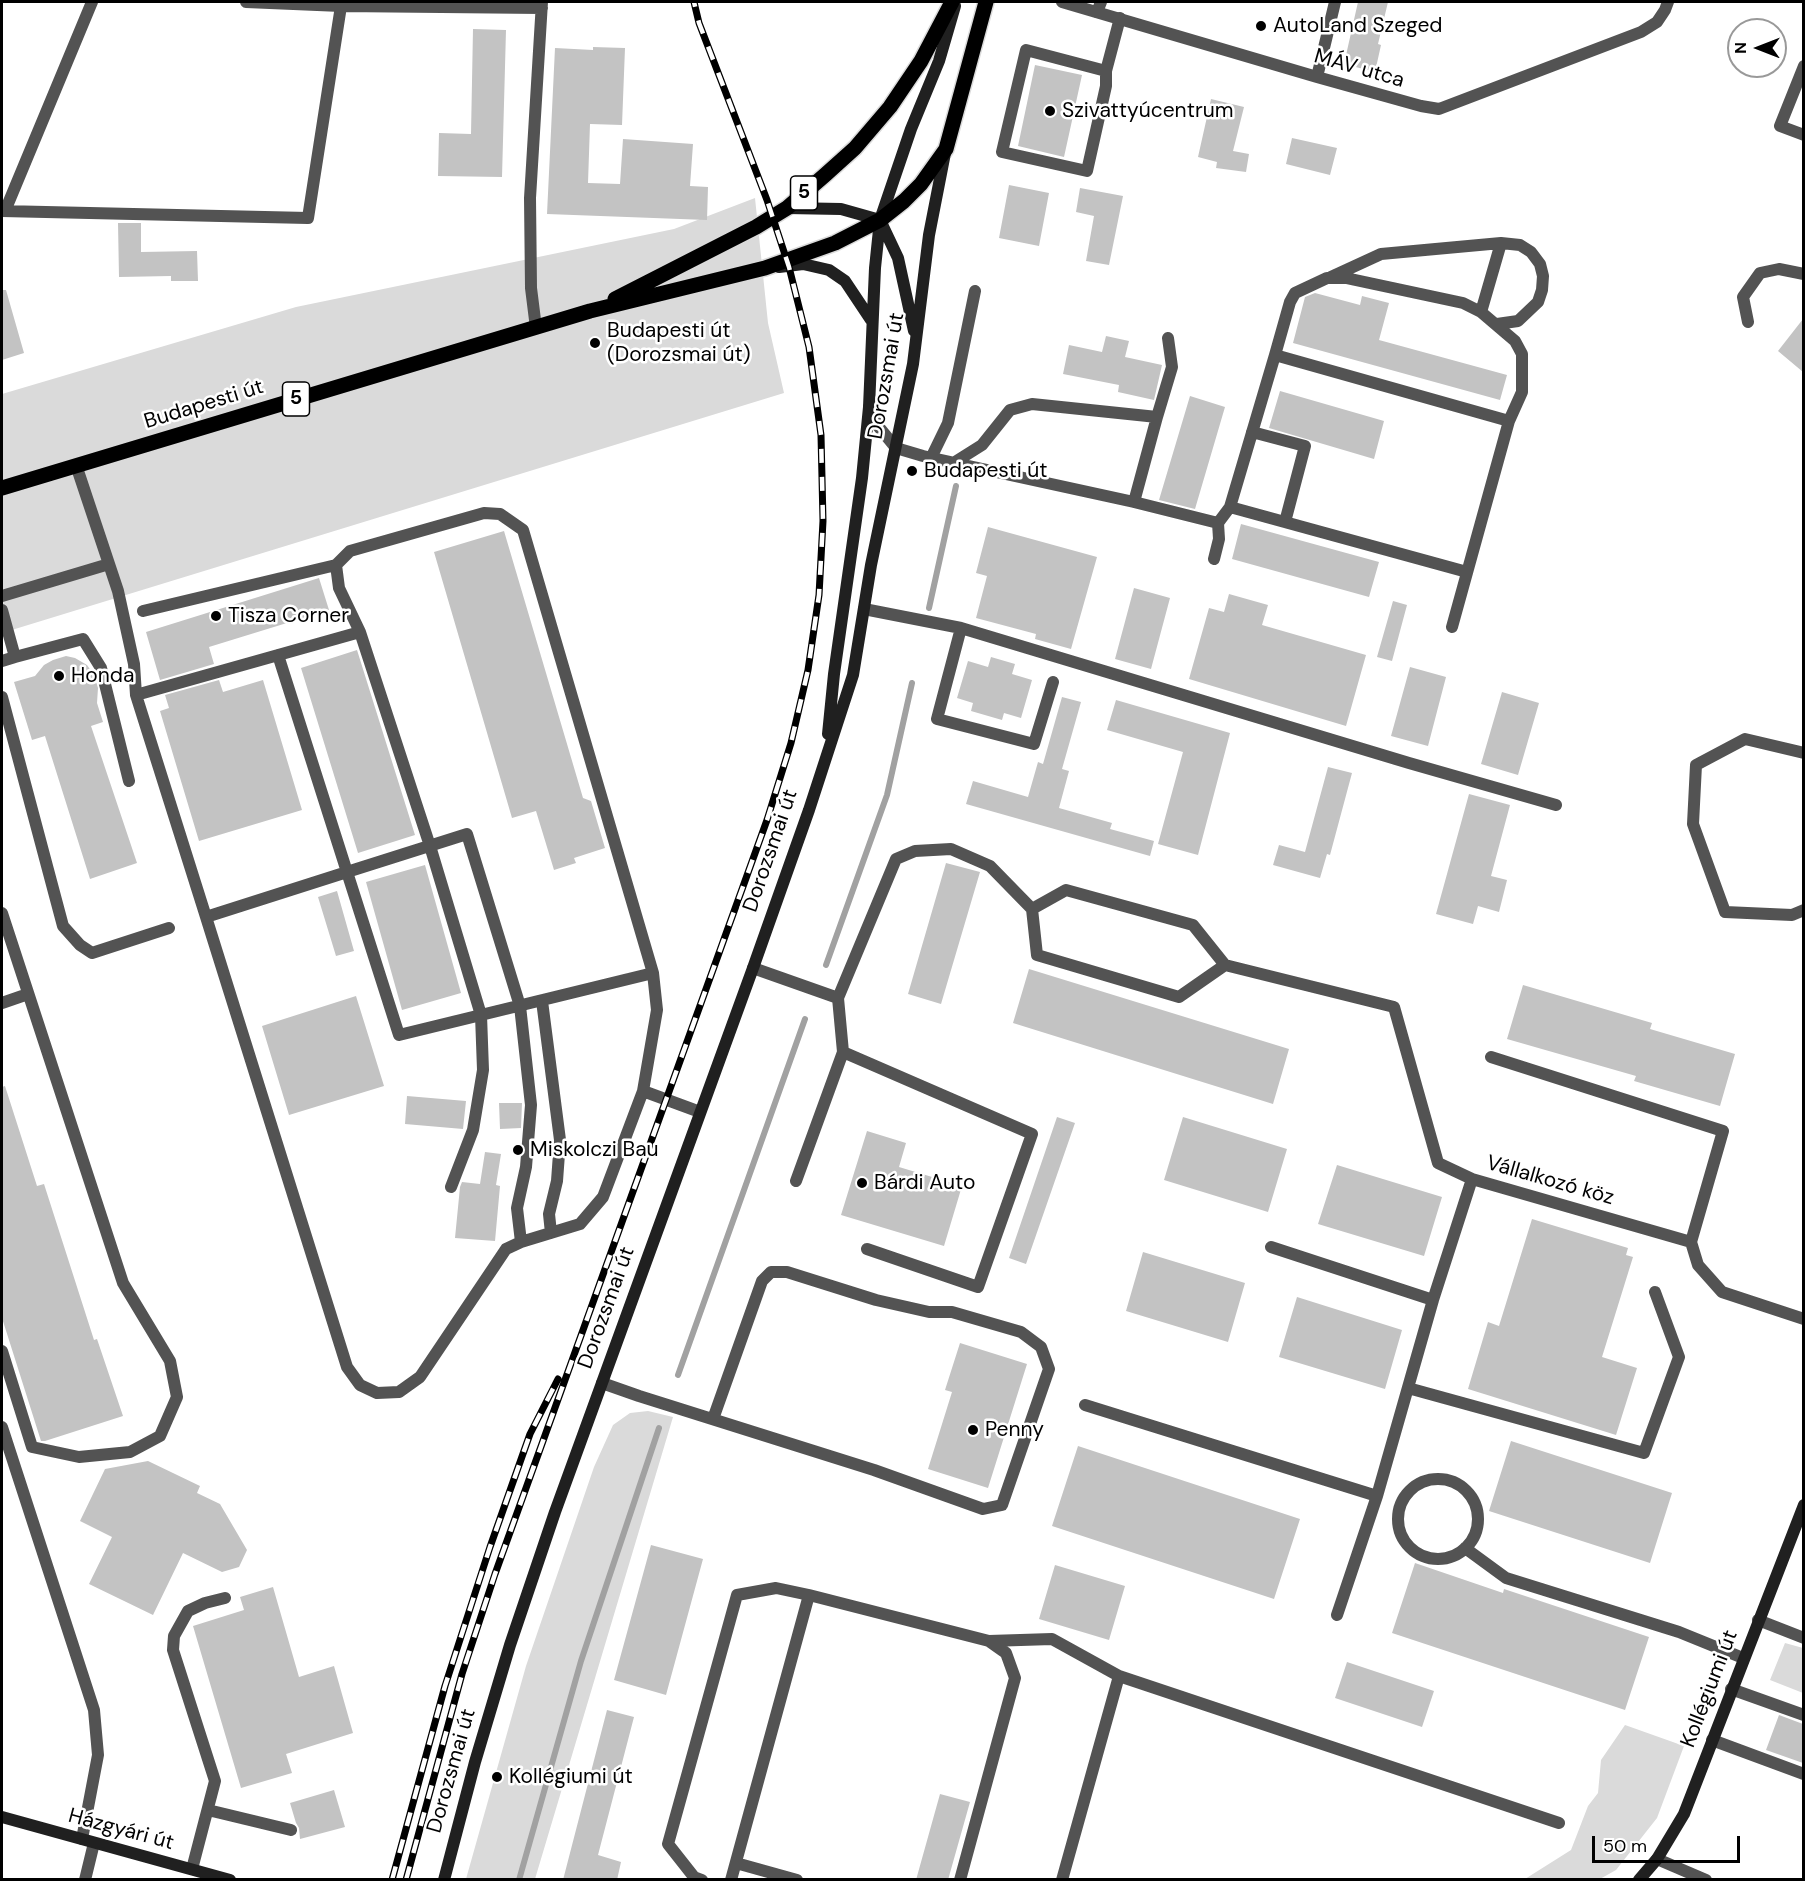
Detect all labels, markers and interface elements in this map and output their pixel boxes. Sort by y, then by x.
place label: AutoLand Szeged [1273,13,1442,39]
north arrow [1727,18,1787,78]
marker: AutoLand Szeged [1254,19,1268,33]
text: N [1730,42,1751,54]
street label: MÁV utca [1311,44,1407,94]
place label: Szivattyúcentrum [1062,98,1233,124]
marker: Szivattyúcentrum [1043,104,1057,118]
road number: 5 [790,176,818,210]
street label: Dorozsmai út [863,311,911,441]
place label: Budapesti út (Dorozsmai út) [607,318,751,368]
marker: Budapesti út (Dorozsmai út) [588,336,602,350]
street label: Budapesti út [141,375,267,435]
road number: 5 [282,382,310,416]
place label: Budapesti út [924,458,1048,484]
marker: Budapesti út [905,464,919,478]
place label: Tisza Corner [228,603,349,629]
marker: Tisza Corner [209,609,223,623]
place label: Honda [71,663,134,689]
marker: Honda [52,669,66,683]
street label: Dorozsmai út [738,786,804,916]
place label: Miskolczi Bau [530,1137,659,1163]
marker: Miskolczi Bau [511,1143,525,1157]
street label: Vállalkozó köz [1483,1151,1617,1211]
place label: Bárdi Auto [874,1170,975,1196]
marker: Bárdi Auto [855,1176,869,1190]
street label: Dorozsmai út [573,1244,641,1372]
place label: Penny [985,1417,1044,1443]
marker: Penny [966,1423,980,1437]
street label: Kollégiumi út [1676,1627,1744,1751]
street label: Dorozsmai út [422,1706,482,1836]
place label: Kollégiumi út [509,1764,633,1790]
marker: Kollégiumi út [490,1770,504,1784]
street label: Házgyári út [65,1804,177,1856]
scale bar [1595,1824,1744,1862]
text: 50 m [1603,1834,1647,1858]

